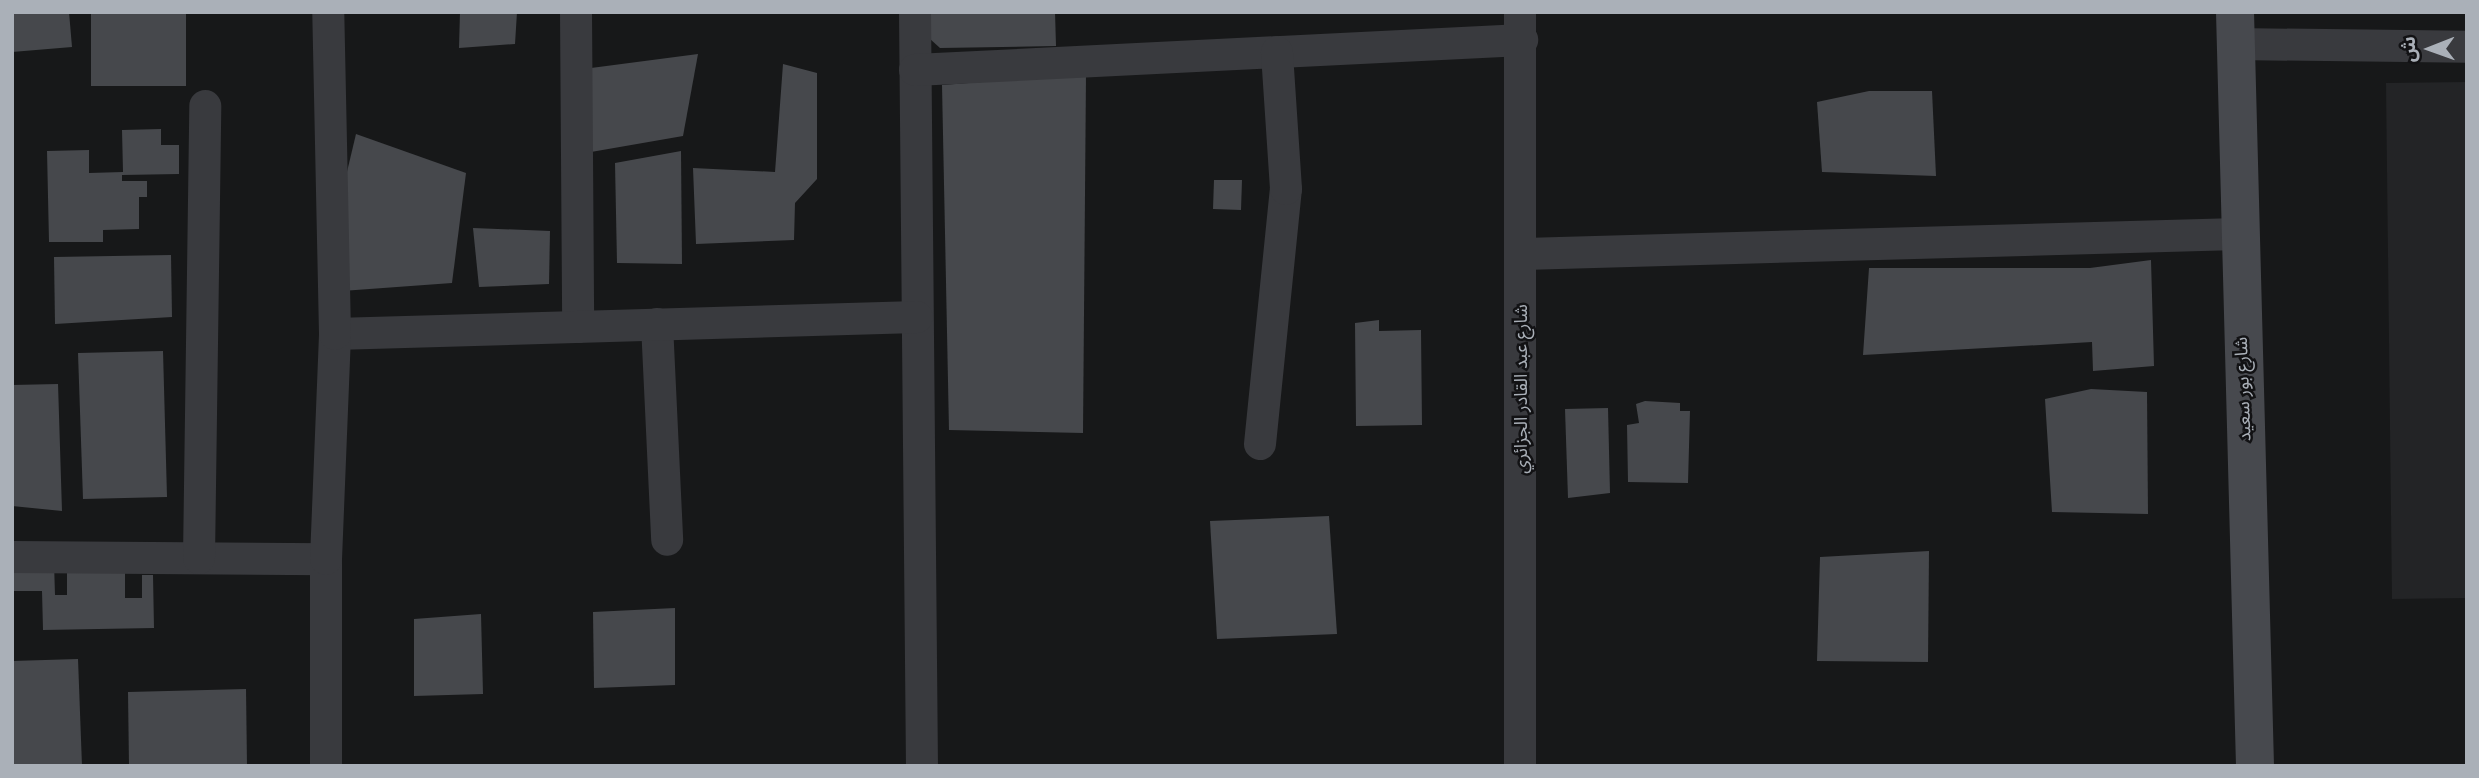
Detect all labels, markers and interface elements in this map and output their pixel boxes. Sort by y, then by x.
north arrow [2395,14,2465,84]
text: ش [2395,36,2422,63]
street label: شارع عبد القادر الجزائري [1510,304,1532,474]
street label: شارع بور سعيد [2230,336,2256,442]

